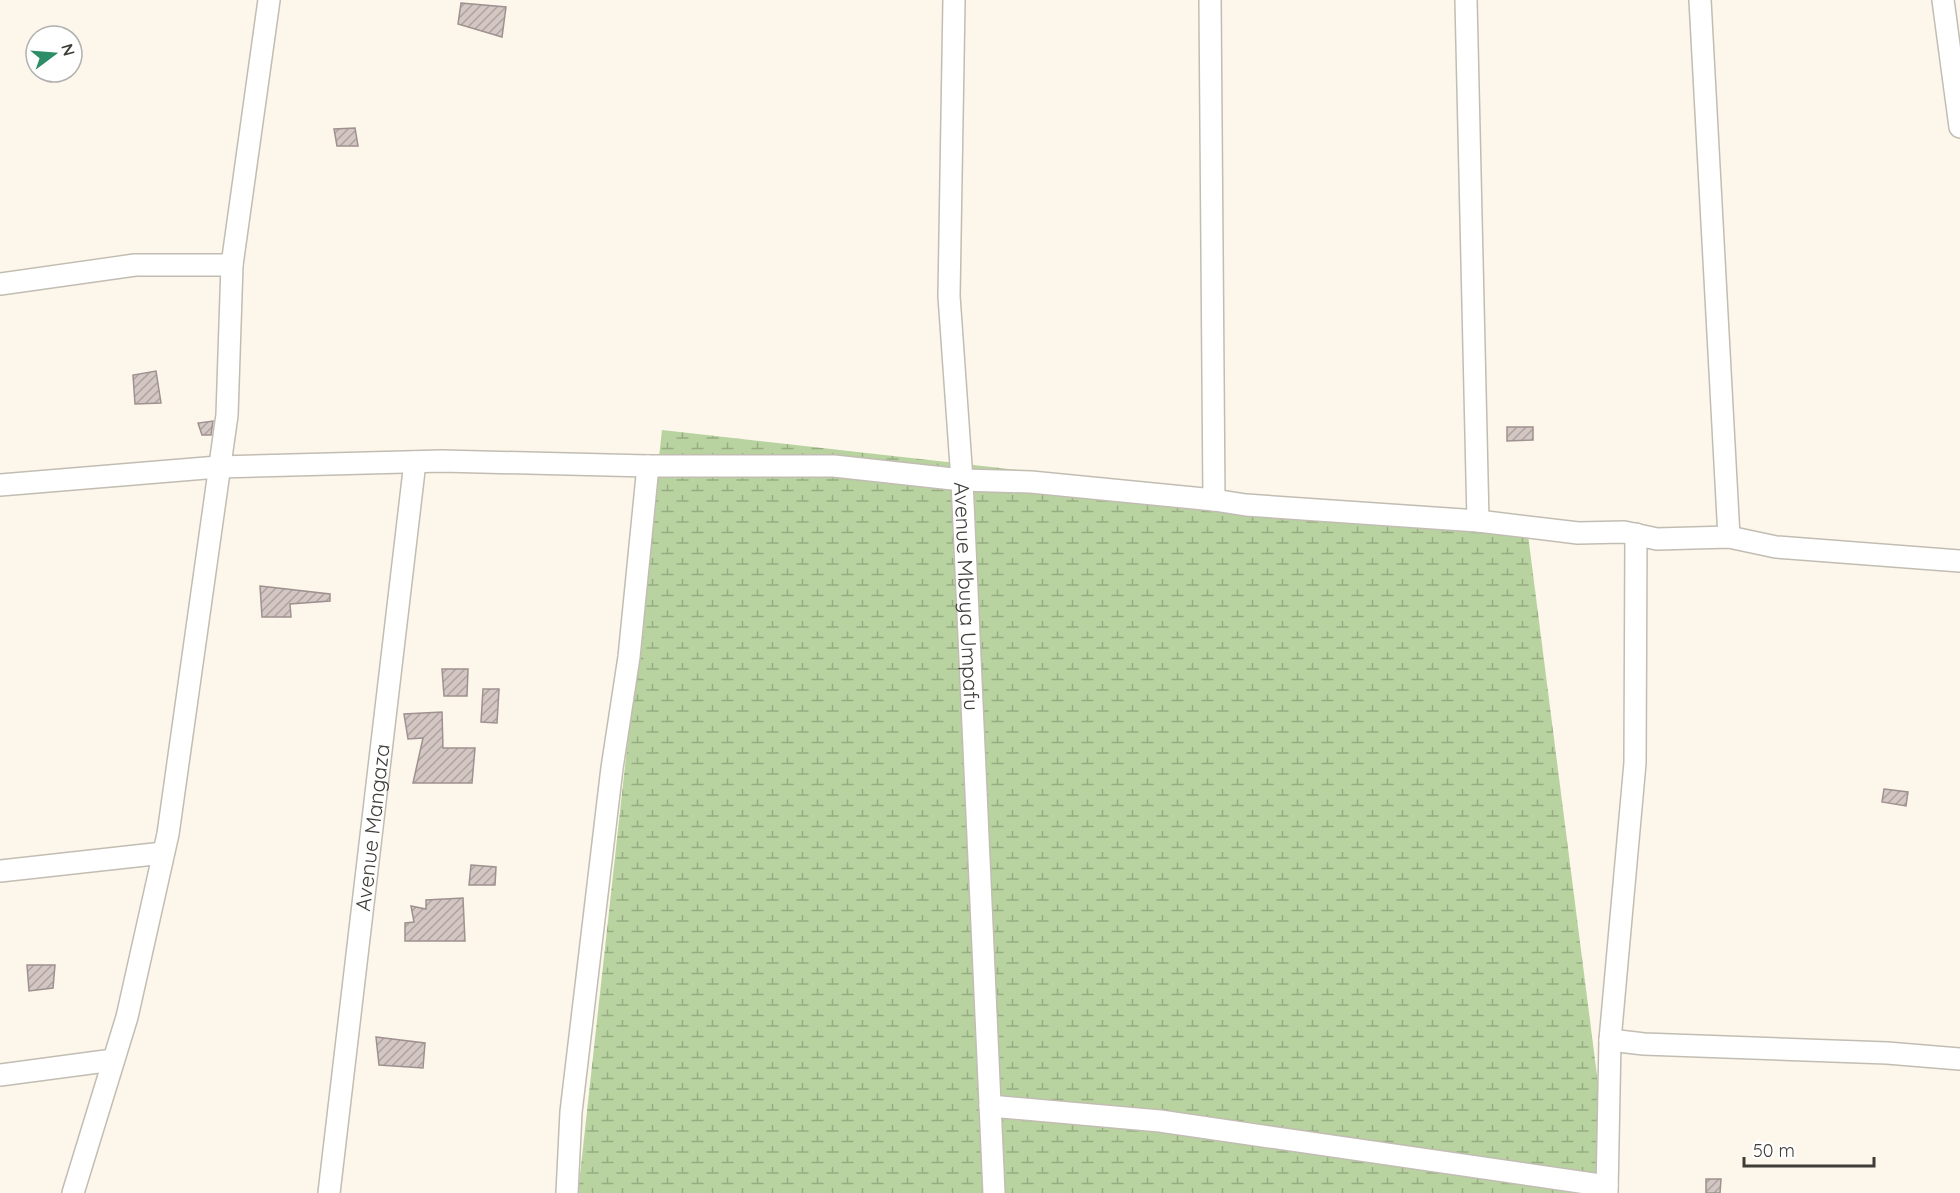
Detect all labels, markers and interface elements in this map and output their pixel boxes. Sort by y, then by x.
north arrow [24,24,84,84]
text: N [57,41,80,58]
street label: Avenue Mbuya Umpafu [949,481,985,711]
street label: Avenue Mangaza [349,742,395,913]
scale bar [1744,1130,1874,1168]
text: 50 m [1753,1139,1795,1162]

